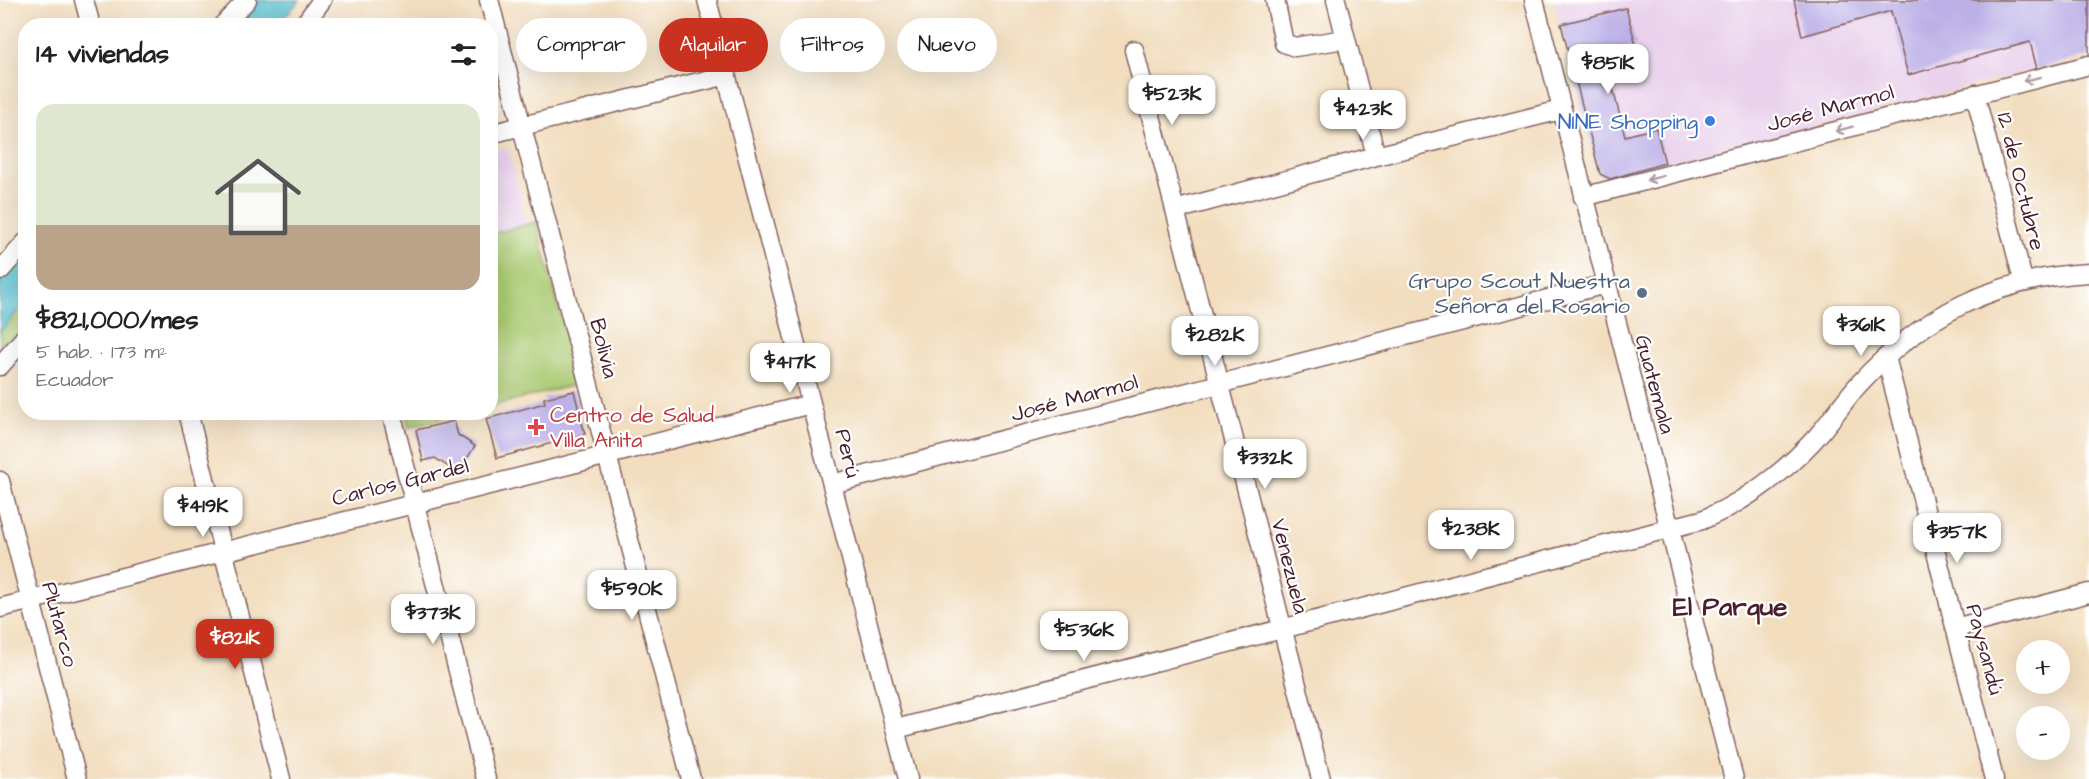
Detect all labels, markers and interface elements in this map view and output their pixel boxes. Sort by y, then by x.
chip: Comprar [516,18,647,72]
chip: Alquilar [659,18,768,72]
chip: Filtros [780,18,885,72]
chip: Nuevo [897,18,997,72]
text: 14 viviendas [36,36,169,72]
icon: filters [447,38,480,71]
pin: $851K [1566,44,1650,95]
text: $851K [1582,49,1634,77]
one-way arrow [2023,74,2042,86]
pin: $523K [1130,75,1214,126]
street label: José Marmol [1763,77,1897,140]
text: $523K [1142,80,1202,108]
pin: $423K [1321,90,1405,141]
text: $423K [1334,95,1392,123]
place label: NINE Shopping [1558,107,1698,139]
street label: 12 de Octubre [1988,109,2053,254]
marker: NINE Shopping [1703,114,1717,128]
one-way arrow [1835,123,1854,135]
icon: home [204,143,312,251]
one-way arrow [1646,173,1665,185]
place label: Grupo Scout Nuestra Señora del Rosario [1409,266,1631,322]
marker: Grupo Scout Nuestra Señora del Rosario [1635,286,1649,300]
text: $821,000/mes [36,302,199,338]
pin: $361K [1819,306,1903,357]
text: $361K [1837,311,1885,339]
street label: Bolivia [581,315,626,382]
pin: $282K [1173,316,1257,367]
text: $282K [1185,321,1245,349]
street label: Guatemala [1626,331,1683,437]
text: 5 hab. · 173 m² [36,338,167,366]
pin: $417K [748,343,832,394]
text: $417K [764,348,816,376]
text: Ecuador [36,366,113,394]
street label: José Marmol [1007,367,1141,430]
place label: Centro de Salud Villa Anita [550,400,714,456]
marker: Centro de Salud Villa Anita [527,418,545,436]
street label: Perú [827,426,869,481]
pin: $332K [1223,439,1307,490]
text: $332K [1237,444,1293,472]
street label: Carlos Gardel [329,451,472,514]
pin: $419K [161,487,245,538]
text: $419K [178,492,228,520]
pin: $238K [1429,510,1513,561]
pin: $357K [1915,513,1999,564]
street label: Venezuela [1263,515,1316,617]
text: $238K [1442,515,1500,543]
text: $357K [1927,518,1987,546]
pin: $590K [590,570,674,621]
text: $590K [601,575,663,603]
street label: Plutarco [33,578,86,671]
district label: El Parque [1673,589,1787,625]
pin: $373K [391,594,475,645]
text: $373K [405,599,461,627]
street label: Paysandú [1957,600,2012,699]
pin: $536K [1042,611,1126,662]
text: $536K [1054,616,1114,644]
pin: $821K [193,619,277,670]
text: $821K [210,624,260,652]
map controls [2016,640,2070,760]
button: + [2016,640,2070,694]
button: − [2016,706,2070,760]

